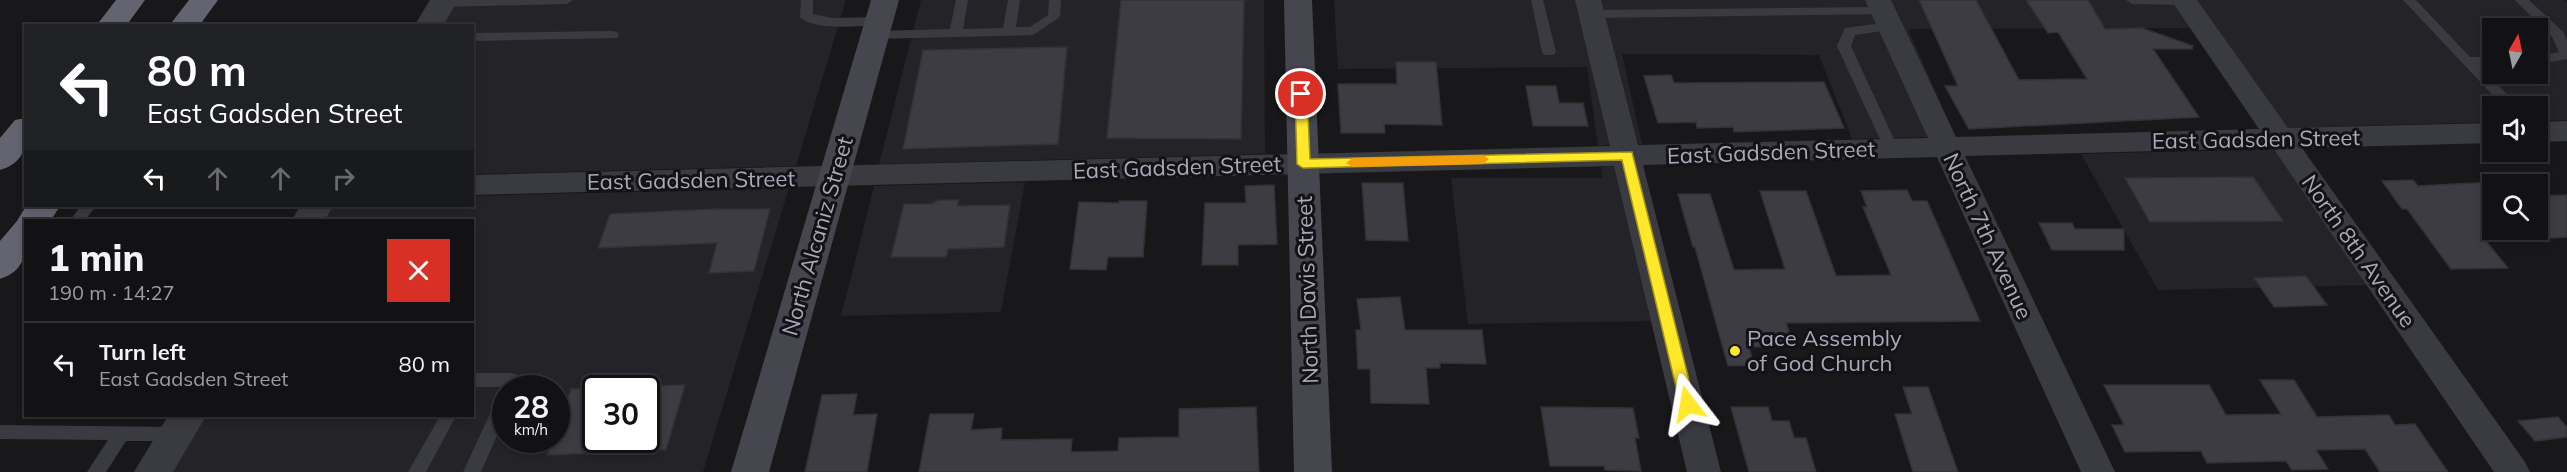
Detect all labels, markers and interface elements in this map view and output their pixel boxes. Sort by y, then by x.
north arrow [2482,18,2548,84]
map controls [2482,18,2548,240]
text: 80 m [147,44,247,97]
icon: left [48,48,126,126]
pin [1275,68,1326,119]
icon: arrive [1284,77,1317,110]
text: East Gadsden Street [147,96,403,130]
button: sound [2482,96,2548,162]
street label: East Gadsden Street [2152,123,2361,155]
street label: North Alcaniz Street [775,133,859,339]
street label: East Gadsden Street [1666,134,1876,170]
street label: North 7th Avenue [1937,148,2039,324]
street label: East Gadsden Street [1072,149,1282,185]
icon: left [138,162,171,195]
icon: ahead [201,162,234,195]
icon: ahead [264,162,297,195]
icon: right [327,162,360,195]
street label: East Gadsden Street [587,164,796,196]
street label: North 8th Avenue [2296,169,2422,333]
button: search [2482,174,2548,240]
street label: North Davis Street [1290,195,1324,384]
text: 1 min [48,235,144,280]
button: close [387,239,450,302]
text: 190 m · 14:27 [48,280,174,305]
place label: Pace Assembly of God Church [1747,324,1902,377]
text: Turn left [99,338,186,366]
marker: Pace Assembly of God Church [1728,344,1742,358]
icon: left [48,348,81,381]
text: 80 m [399,350,450,378]
text: East Gadsden Street [99,366,288,391]
position arrow [1656,372,1720,436]
speed limit sign: 30 [582,375,660,453]
text: 28 [513,388,549,426]
text: km/h [514,420,548,439]

